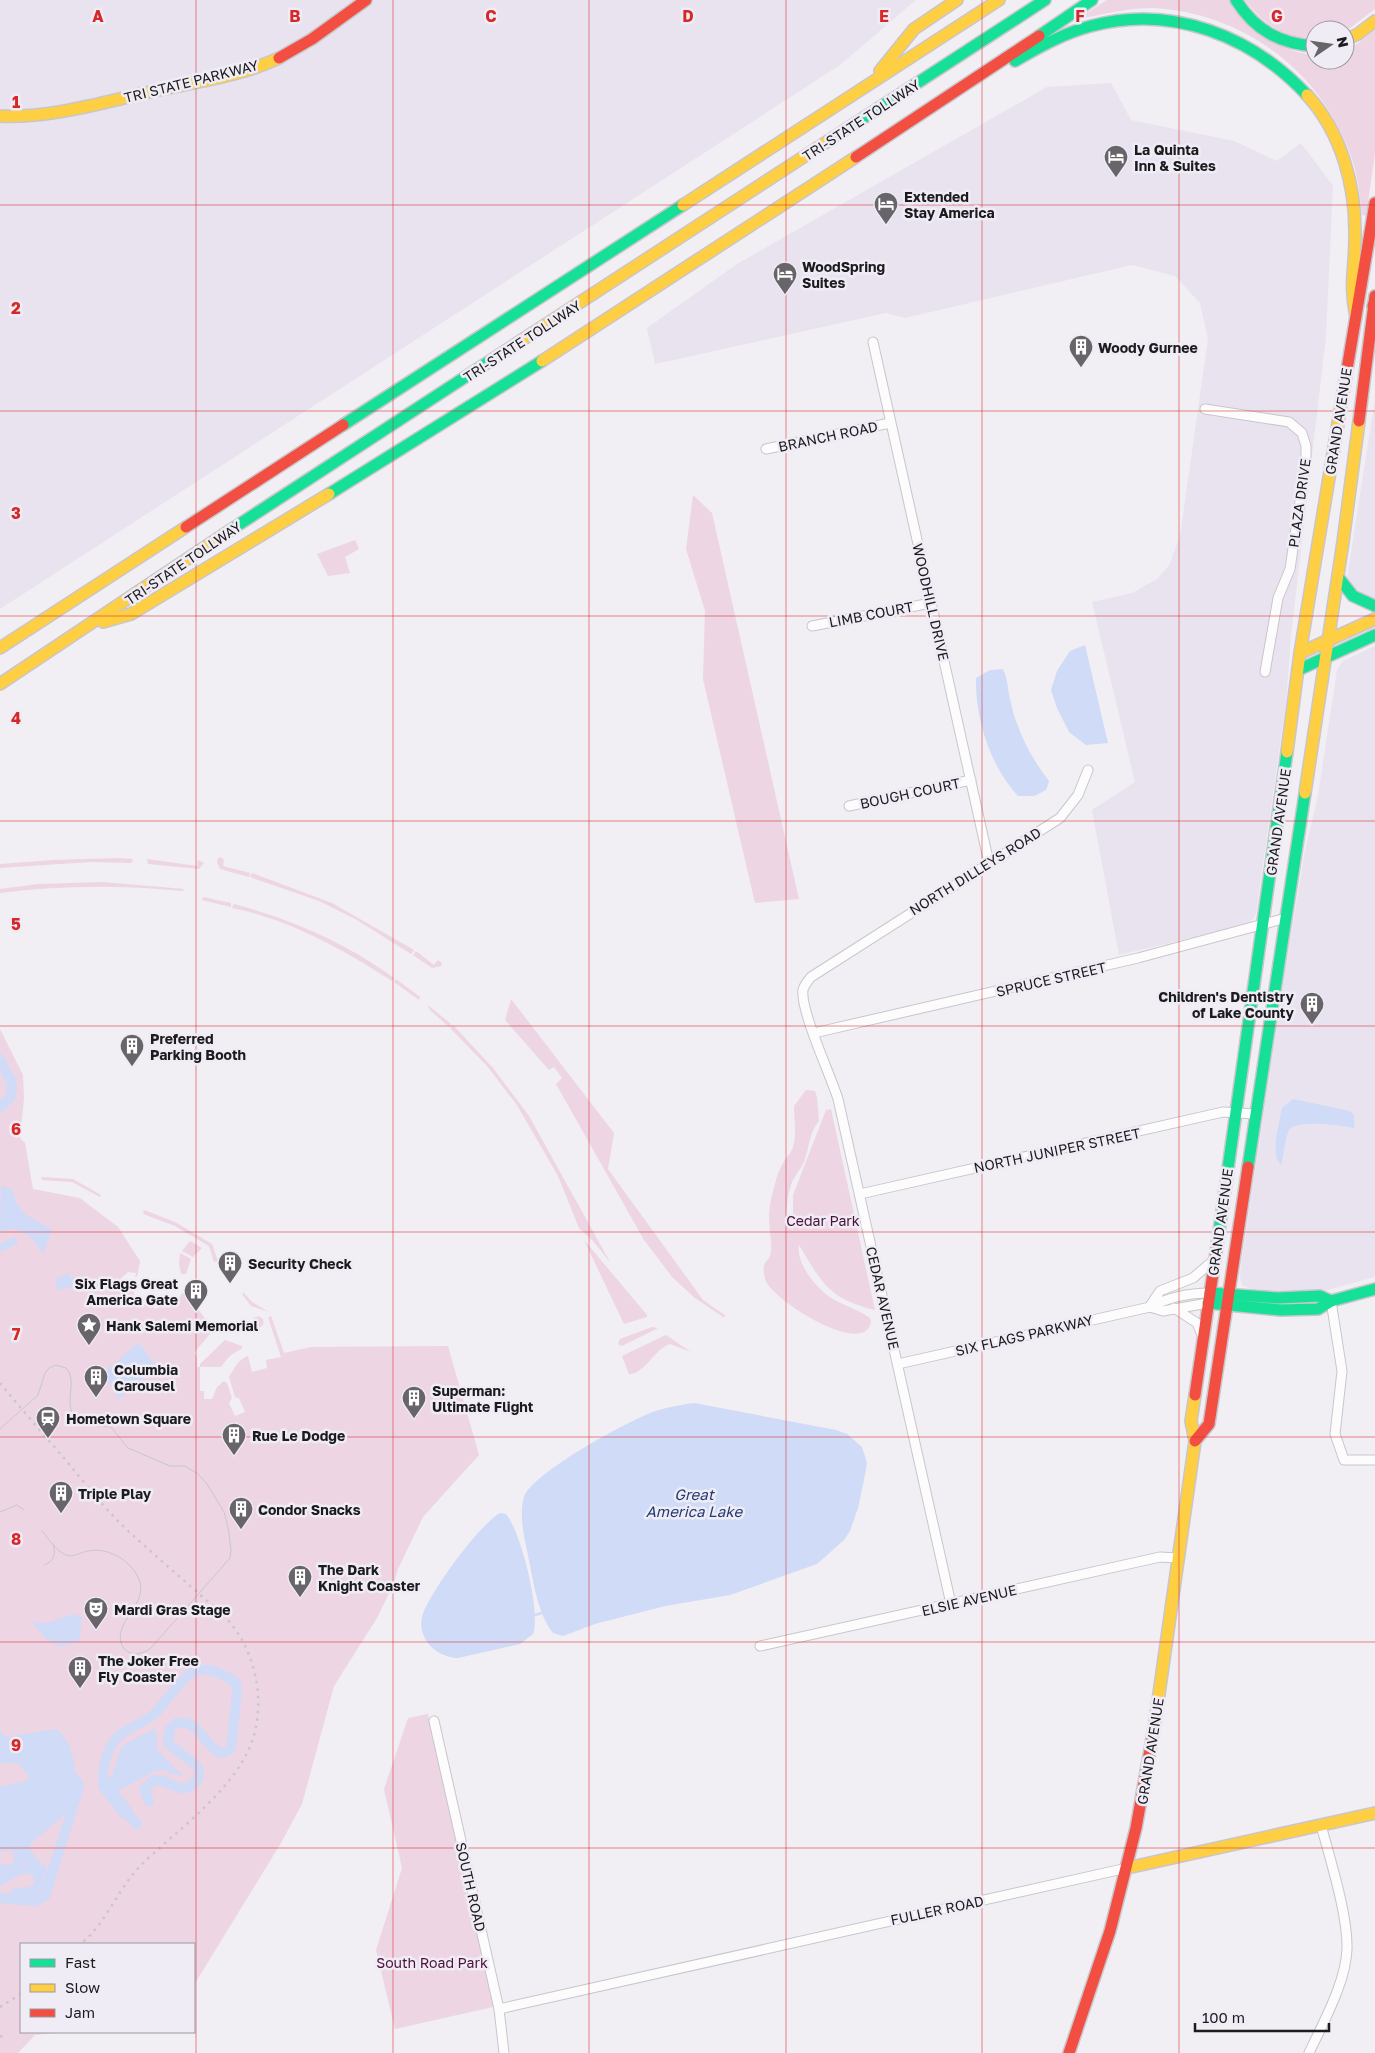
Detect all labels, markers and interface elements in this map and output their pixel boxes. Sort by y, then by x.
text: A [92,6,104,26]
text: B [289,6,301,26]
text: C [485,6,497,26]
text: D [682,6,694,26]
text: E [879,6,889,26]
text: F [1075,6,1085,26]
text: G [1271,6,1283,26]
north arrow [1305,20,1355,70]
text: N [1334,35,1353,49]
street label: TRI STATE PARKWAY [122,56,260,106]
street label: TRI-STATE TOLLWAY [799,76,923,164]
text: 1 [12,92,20,112]
place label: La Quinta Inn & Suites [1134,141,1216,174]
hotel icon: La Quinta Inn & Suites [1103,144,1129,178]
place label: Extended Stay America [904,188,995,221]
hotel icon: Extended Stay America [873,191,899,225]
place label: WoodSpring Suites [802,258,885,291]
hotel icon: WoodSpring Suites [772,261,798,295]
street label: TRI-STATE TOLLWAY [460,297,584,385]
text: 2 [11,298,21,318]
building icon: Woody Gurnee [1068,334,1094,368]
place label: Woody Gurnee [1098,339,1198,356]
street label: GRAND AVENUE [1321,366,1355,476]
street label: BRANCH ROAD [777,417,879,455]
street label: PLAZA DRIVE [1284,457,1314,549]
text: 3 [11,503,21,523]
street label: TRI-STATE TOLLWAY [122,518,244,608]
street label: WOODHILL DRIVE [909,542,953,662]
street label: LIMB COURT [827,597,915,630]
text: 4 [11,708,21,728]
street label: GRAND AVENUE [1262,767,1294,877]
street label: BOUGH COURT [858,774,962,812]
street label: NORTH DILLEYS ROAD [906,824,1044,918]
text: 5 [11,914,21,934]
street label: SPRUCE STREET [994,958,1108,1000]
place label: Children's Dentistry of Lake County [1158,988,1295,1021]
building icon: Children's Dentistry of Lake County [1299,991,1325,1025]
place label: Preferred Parking Booth [150,1030,246,1063]
building icon: Preferred Parking Booth [119,1033,145,1067]
text: 6 [11,1119,21,1139]
street label: NORTH JUNIPER STREET [972,1124,1142,1176]
street label: GRAND AVENUE [1204,1167,1236,1277]
park label: Cedar Park [786,1212,860,1229]
street label: CEDAR AVENUE [863,1245,903,1351]
building icon: Security Check [217,1250,243,1284]
place label: Security Check [248,1255,352,1272]
place label: Six Flags Great America Gate [75,1275,178,1308]
building icon: Six Flags Great America Gate [183,1278,209,1312]
street label: SIX FLAGS PARKWAY [954,1311,1094,1359]
place icon: Hank Salemi Memorial [76,1312,102,1346]
place label: Hank Salemi Memorial [106,1317,259,1334]
text: 7 [12,1324,21,1344]
place label: Columbia Carousel [114,1361,178,1394]
building icon: Columbia Carousel [83,1364,109,1398]
place label: Superman: Ultimate Flight [432,1382,534,1415]
building icon: Superman: Ultimate Flight [401,1385,427,1419]
station icon: Hometown Square [35,1405,61,1439]
place label: Hometown Square [66,1410,191,1427]
building icon: Rue Le Dodge [221,1422,247,1456]
place label: Rue Le Dodge [252,1427,345,1444]
building icon: Triple Play [48,1480,74,1514]
place label: Triple Play [78,1485,152,1502]
water label: Great America Lake [646,1485,743,1520]
building icon: Condor Snacks [228,1496,254,1530]
place label: Condor Snacks [258,1501,361,1518]
text: 8 [11,1529,21,1549]
place label: The Dark Knight Coaster [318,1561,421,1594]
building icon: The Dark Knight Coaster [287,1564,313,1598]
street label: ELSIE AVENUE [920,1581,1018,1619]
theatre icon: Mardi Gras Stage [83,1596,109,1630]
place label: Mardi Gras Stage [114,1601,231,1618]
place label: The Joker Free Fly Coaster [98,1652,199,1685]
building icon: The Joker Free Fly Coaster [67,1655,93,1689]
street label: GRAND AVENUE [1133,1696,1167,1806]
text: 9 [11,1735,21,1755]
street label: SOUTH ROAD [452,1841,490,1933]
street label: FULLER ROAD [889,1892,985,1928]
legend [20,1943,195,2033]
text: Fast [65,1953,96,1971]
park label: South Road Park [376,1954,488,1971]
text: Slow [65,1978,100,1996]
scale bar [1195,2000,1329,2032]
text: Jam [65,2003,95,2021]
text: 100 m [1202,2008,1245,2026]

